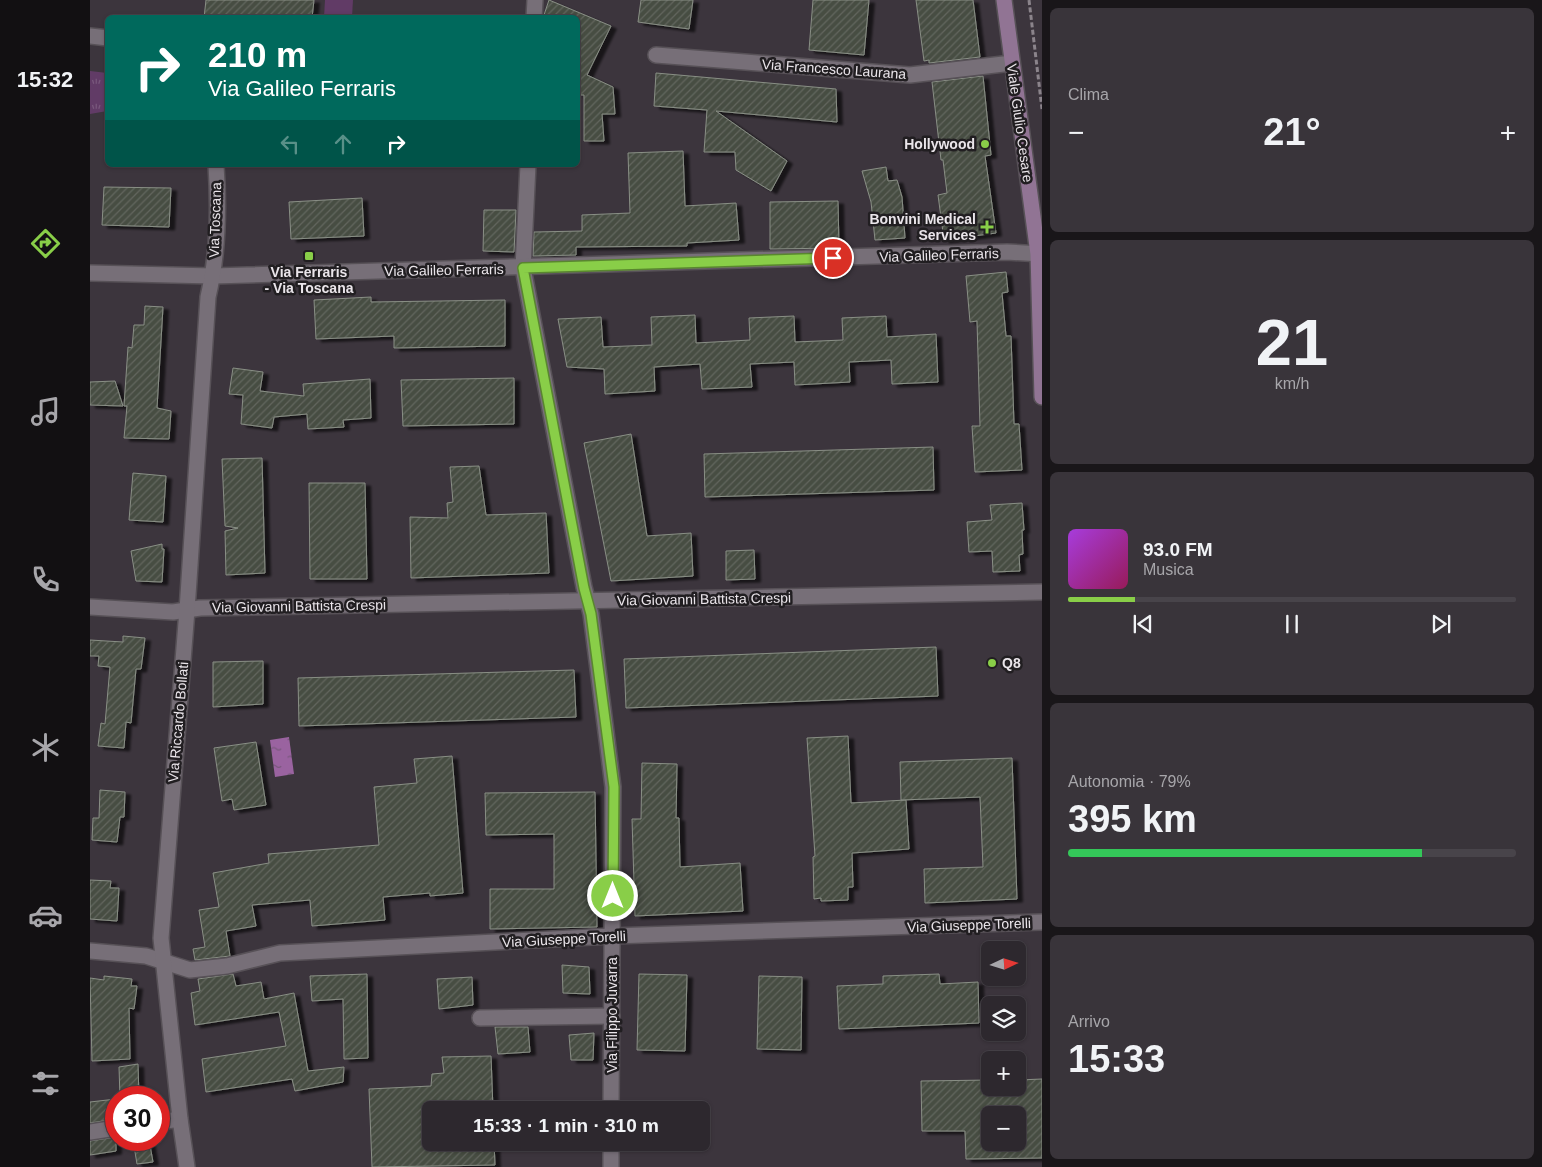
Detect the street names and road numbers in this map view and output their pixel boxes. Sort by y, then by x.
street label: Via Francesco Laurana [761,56,907,82]
street label: Viale Giulio Cesare [1004,63,1036,184]
street label: Via Toscana [206,182,224,258]
street label: Via Galileo Ferraris [879,245,999,265]
street label: Via Galileo Ferraris [384,261,504,279]
street label: Via Giovanni Battista Crespi [617,589,791,609]
street label: Via Giovanni Battista Crespi [212,596,386,616]
street label: Via Riccardo Bollati [165,661,191,783]
street label: Via Giuseppe Torelli [907,915,1031,935]
street label: Via Giuseppe Torelli [502,928,626,950]
street label: Via Filippo Juvarra [604,957,620,1073]

